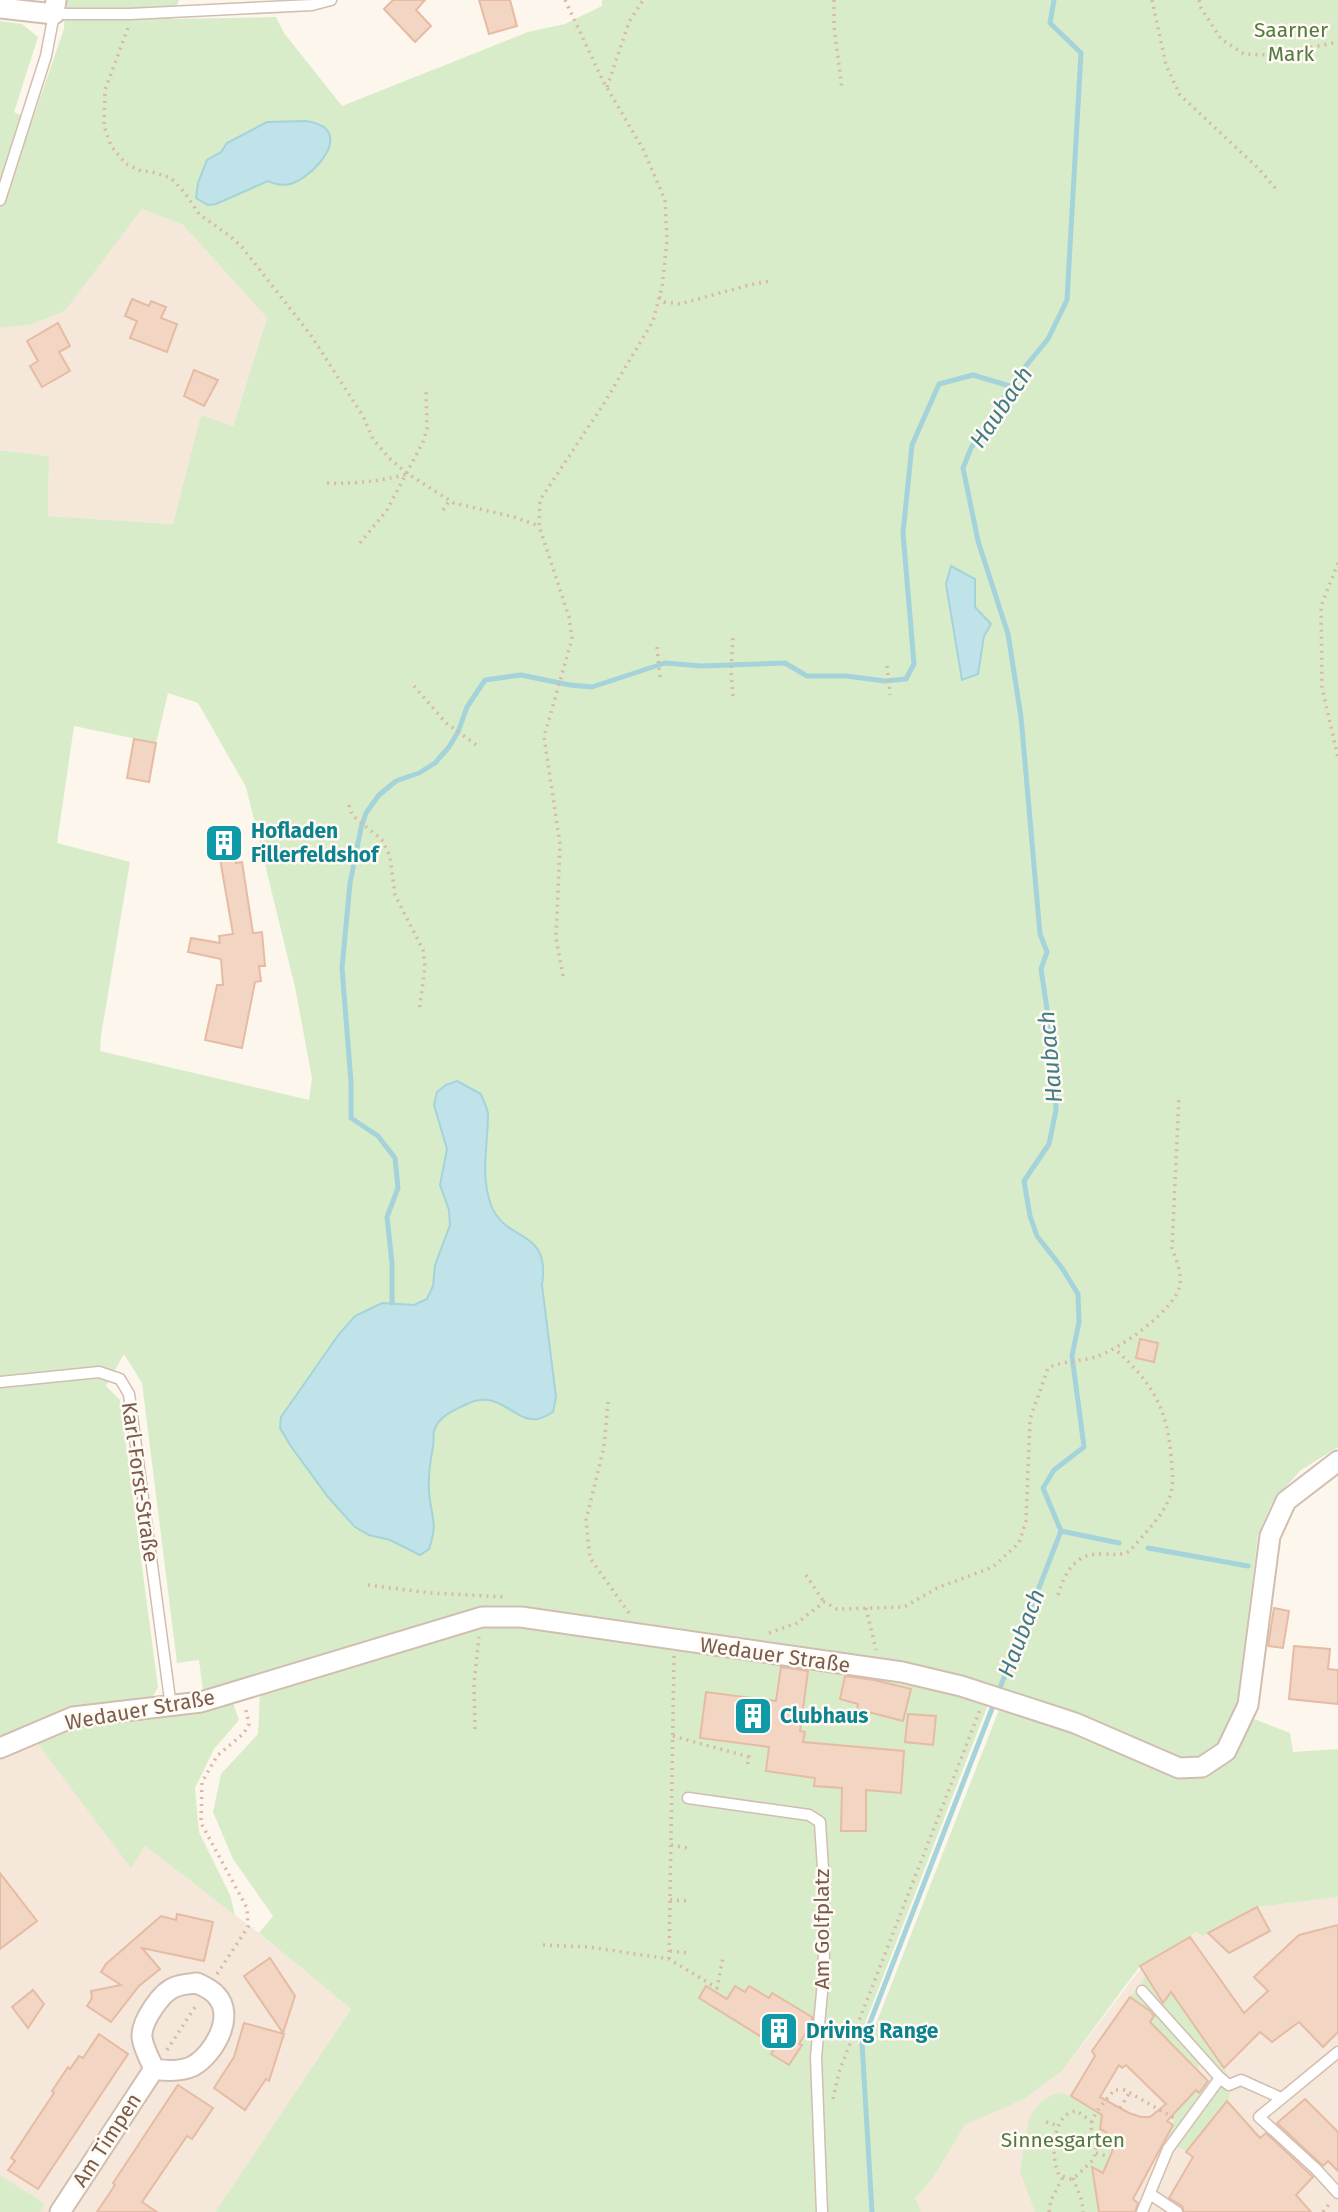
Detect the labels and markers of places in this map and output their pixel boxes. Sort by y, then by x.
place label: Hofladen Fillerfeldshof [251,818,381,868]
building icon: Hofladen Fillerfeldshof [203,822,245,864]
building icon: Clubhaus [732,1695,774,1737]
place label: Clubhaus [780,1703,868,1729]
building icon: Driving Range [758,2010,800,2052]
place label: Driving Range [806,2018,939,2044]

